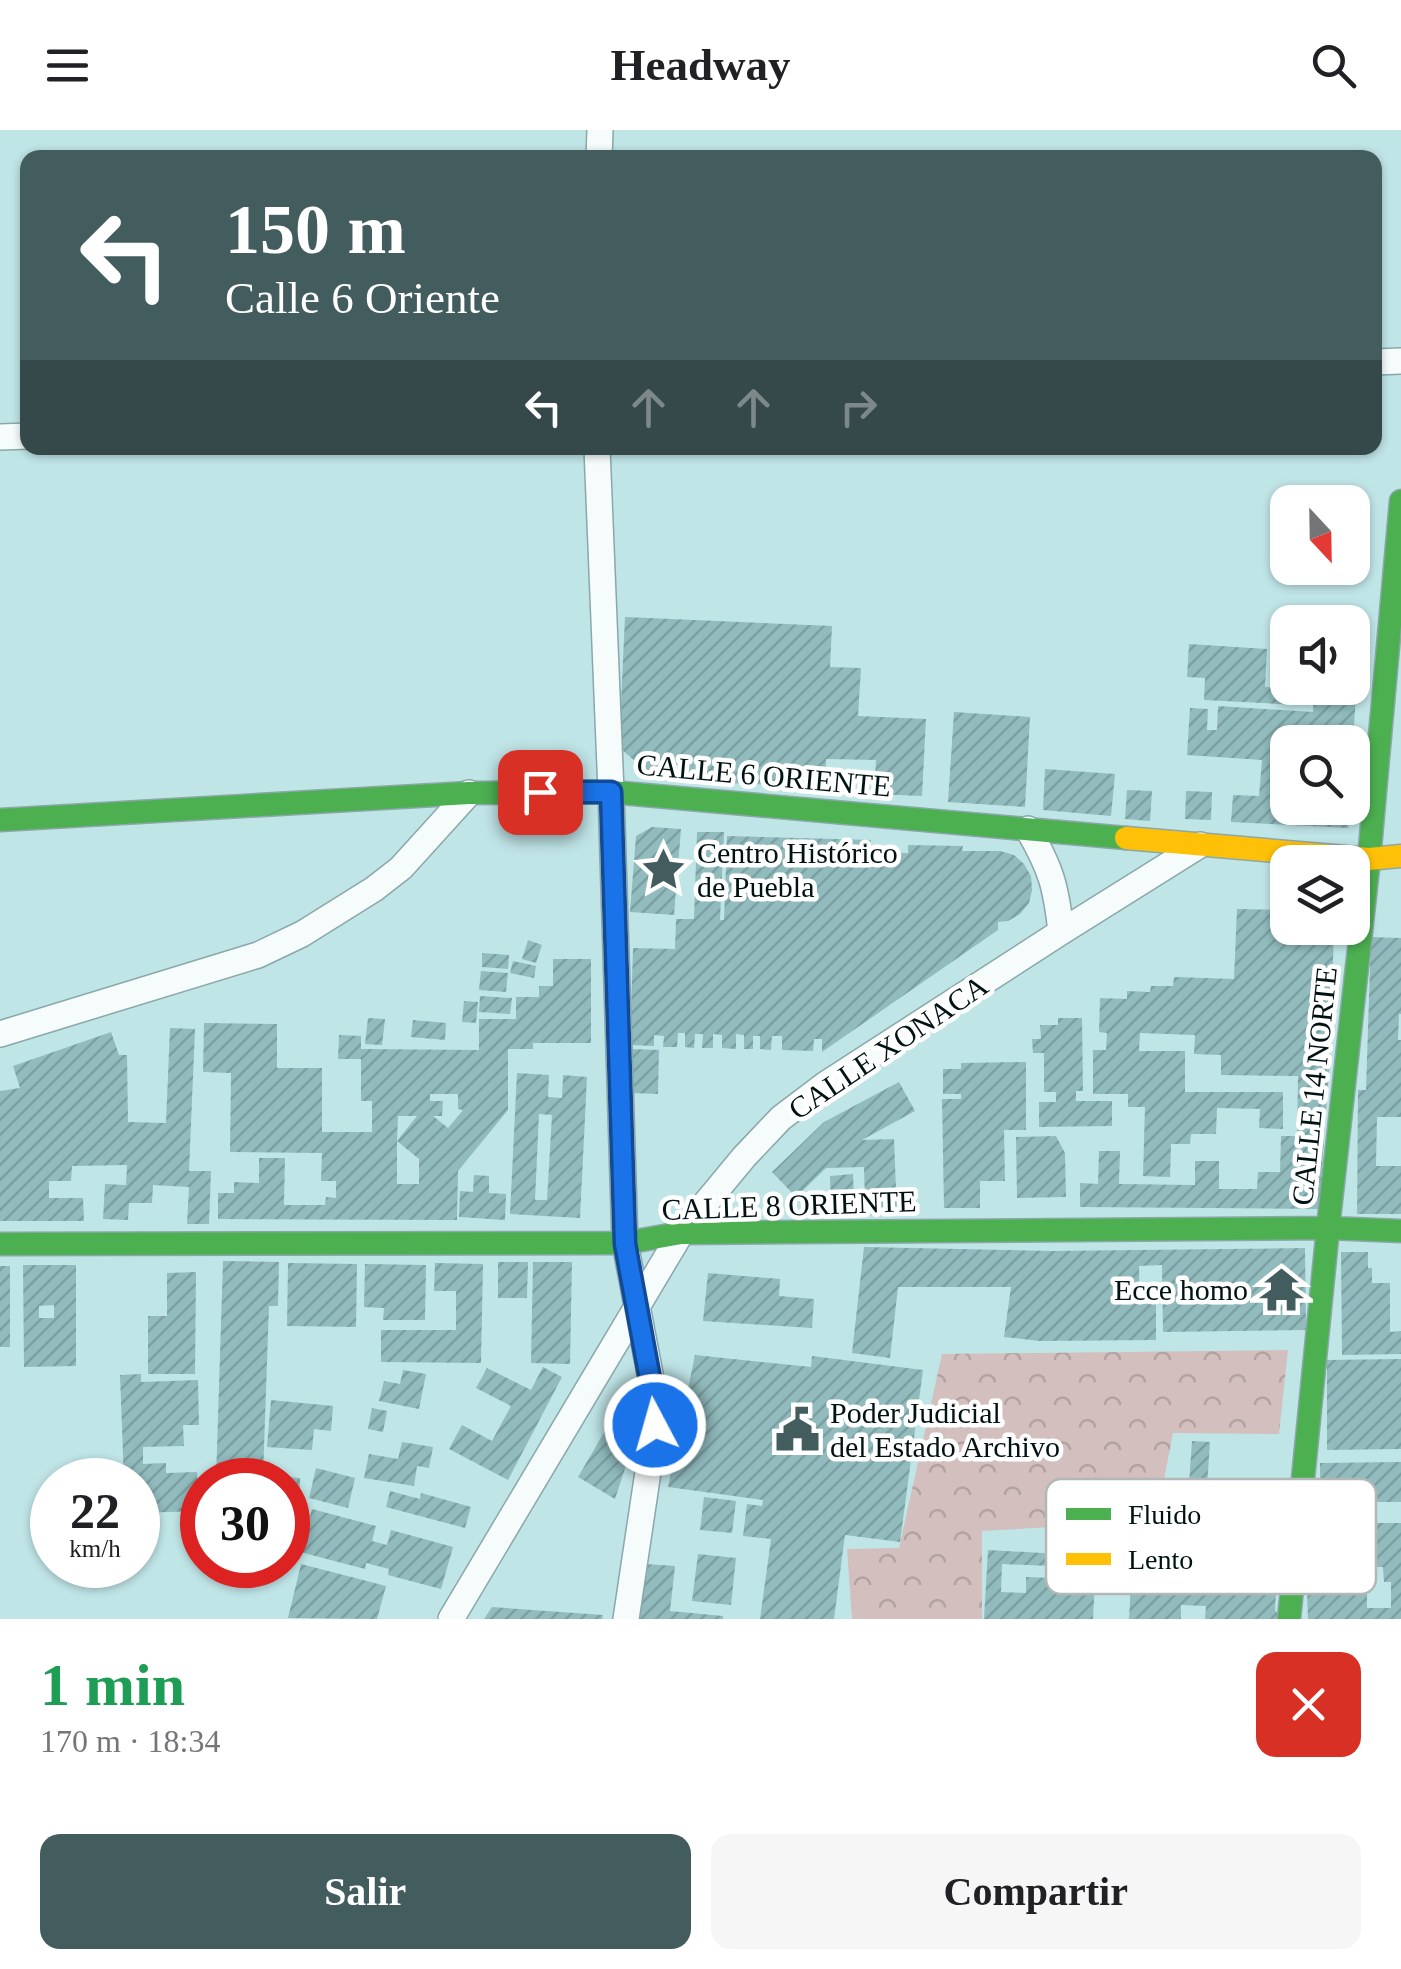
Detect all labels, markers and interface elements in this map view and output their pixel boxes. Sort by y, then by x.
icon: menu [40,38,95,93]
icon: search [1306,38,1361,93]
text: Headway [611,40,791,90]
icon: left [60,190,190,320]
text: 150 m [225,191,406,268]
text: Calle 6 Oriente [225,273,500,323]
icon: left [516,380,571,435]
icon: ahead [621,380,676,435]
icon: ahead [726,380,781,435]
icon: right [831,380,886,435]
north arrow [1270,485,1370,585]
map controls [1270,485,1370,945]
button: sound [1270,605,1370,705]
button: search [1270,725,1370,825]
street label: CALLE 6 ORIENTE [636,747,892,803]
pin [498,750,583,835]
icon: arrive [513,765,568,820]
place label: Centro Histórico de Puebla [697,836,898,903]
place icon: Centro Histórico de Puebla [640,845,688,893]
button: layers [1270,845,1370,945]
street label: CALLE 14 NORTE [1285,965,1343,1207]
street label: CALLE XONACA [782,968,994,1126]
street label: CALLE 8 ORIENTE [661,1184,917,1226]
temple icon: Ecce homo [1257,1265,1305,1313]
place label: Ecce homo [1114,1273,1248,1306]
position arrow [603,1373,707,1477]
place label: Poder Judicial del Estado Archivo [830,1396,1060,1463]
public building icon: Poder Judicial del Estado Archivo [773,1405,821,1453]
speed limit sign: 30 [180,1458,310,1588]
legend [1046,1479,1376,1594]
text: 22 [70,1483,120,1539]
text: Fluido [1128,1499,1201,1530]
text: km/h [69,1535,121,1562]
text: Lento [1128,1544,1193,1575]
text: 1 min [40,1652,185,1718]
button: close [1256,1652,1361,1757]
text: 170 m · 18:34 [40,1723,220,1759]
button: Salir [40,1834,691,1949]
button: Compartir [711,1834,1361,1949]

